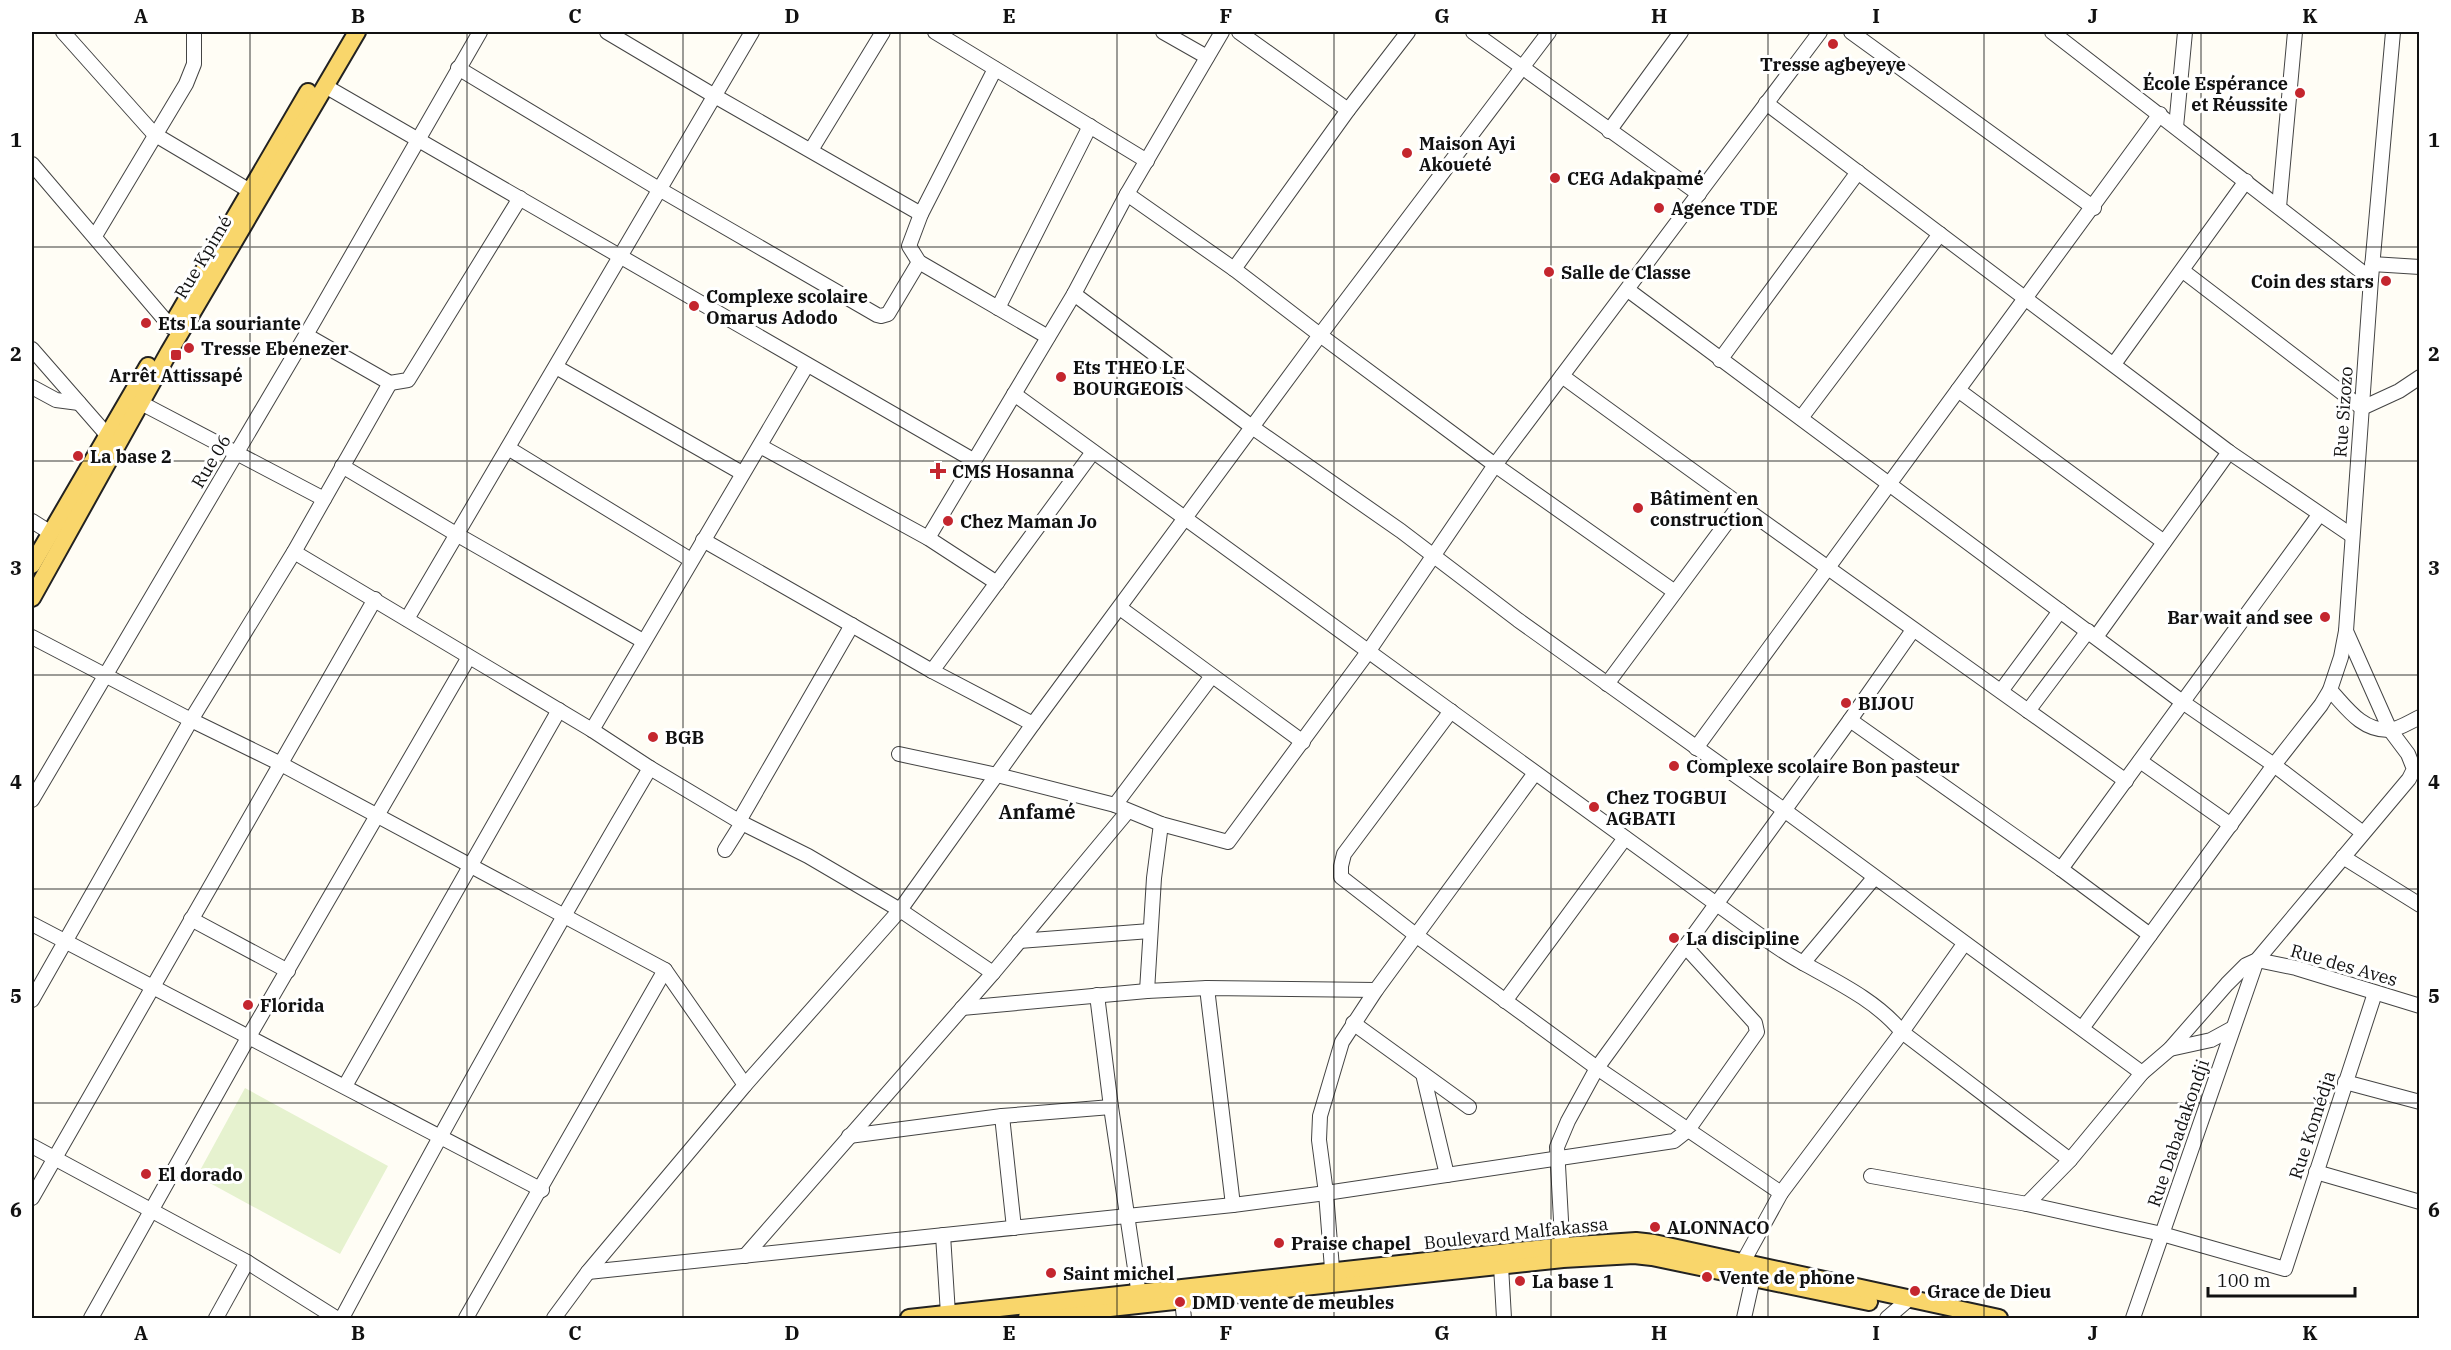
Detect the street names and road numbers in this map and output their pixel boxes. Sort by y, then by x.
street label: Rue Kpimé [169,211,237,303]
street label: Rue Sizozo [2328,366,2358,458]
street label: Rue 06 [186,430,236,492]
street label: Rue des Aves [2288,939,2400,991]
street label: Rue Dabadakondji [2142,1056,2214,1210]
street label: Rue Komédja [2284,1068,2340,1182]
street label: Boulevard Malfakassa [1423,1212,1609,1254]

